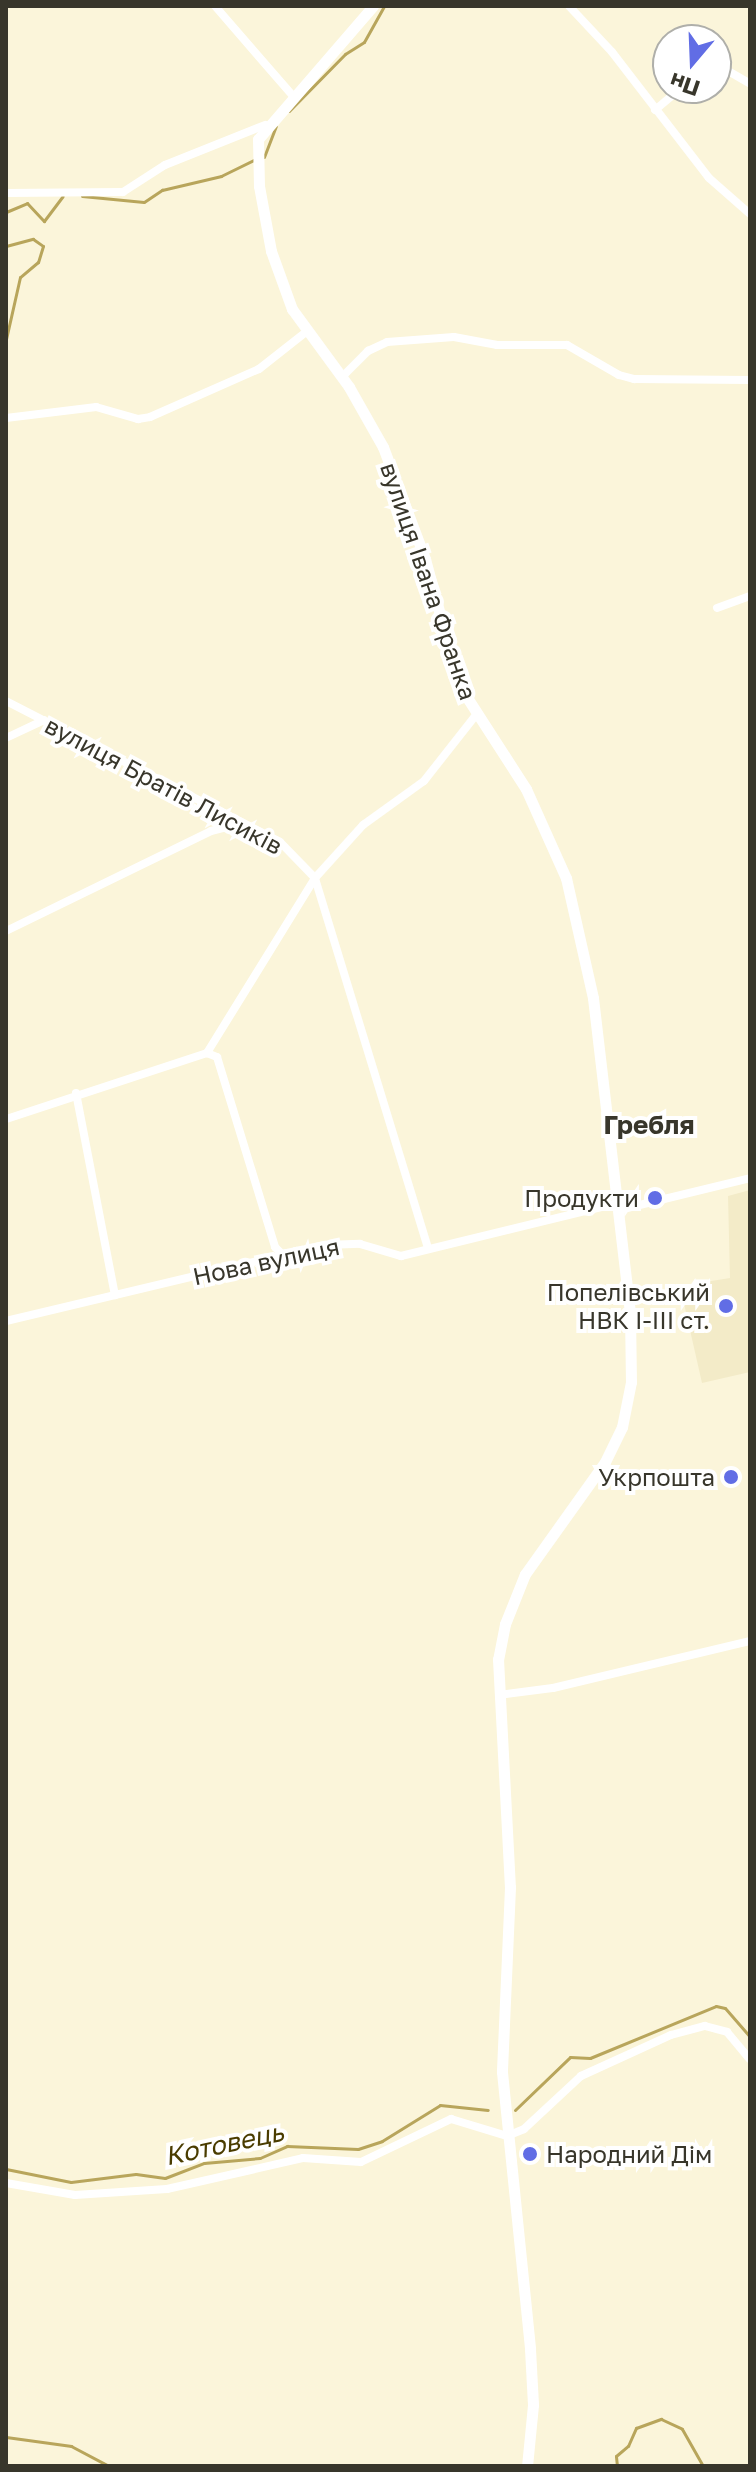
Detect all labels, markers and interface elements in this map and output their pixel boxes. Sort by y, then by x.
north arrow [652,24,732,104]
text: Пн [666,68,703,103]
street label: вулиця Івана Франка [375,459,483,703]
street label: вулиця Братів Лисиків [40,710,288,860]
district label: Гребля [603,1109,695,1141]
place label: Продукти [524,1184,639,1212]
marker: Продукти [646,1189,664,1207]
street label: Нова вулиця [190,1231,342,1291]
place label: Попелівський НВК І-ІІІ ст. [547,1278,710,1334]
marker: Попелівський НВК І-ІІІ ст. [717,1297,735,1315]
place label: Укрпошта [598,1463,715,1491]
marker: Укрпошта [722,1468,740,1486]
water label: Котовець [162,2116,286,2172]
place label: Народний Дім [546,2140,712,2168]
marker: Народний Дім [521,2145,539,2163]

